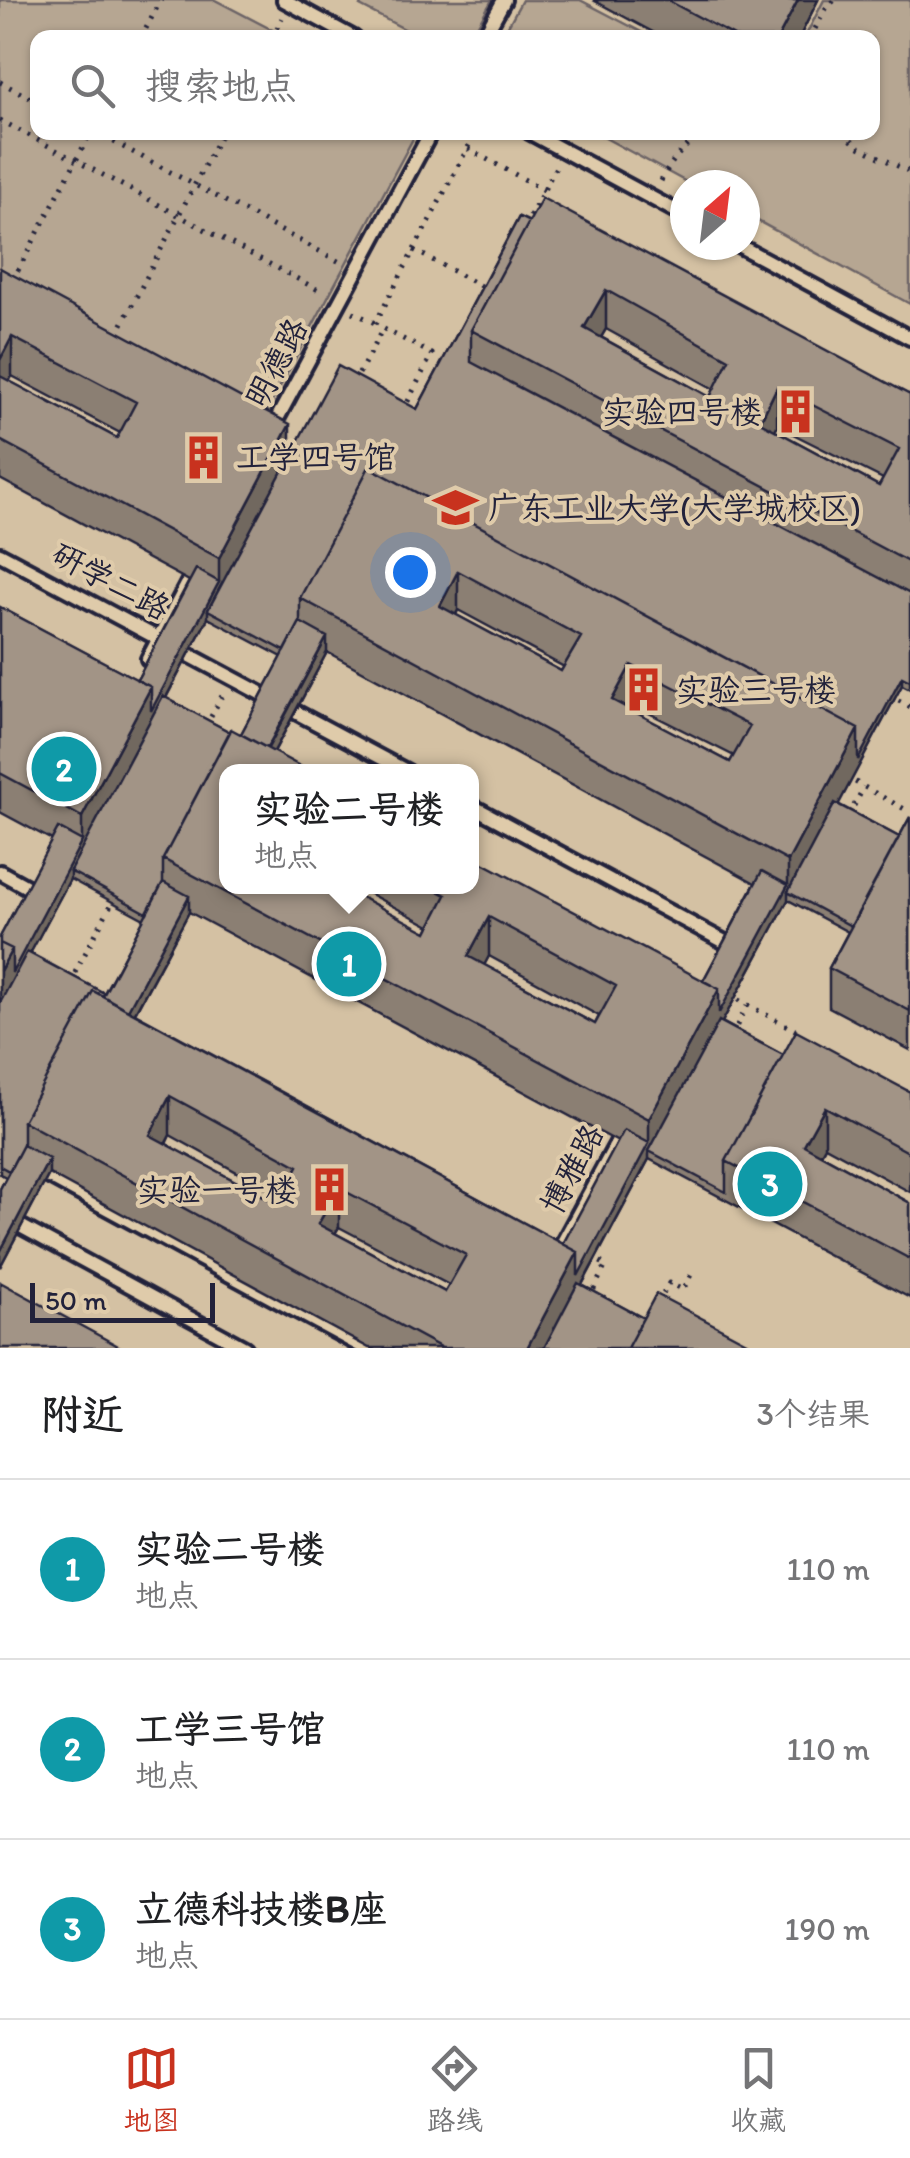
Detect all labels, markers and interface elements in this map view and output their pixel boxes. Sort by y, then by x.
search box [30,30,880,140]
icon: search [65,58,120,113]
text: 搜索地点 [145,63,297,109]
north arrow [670,170,760,260]
street label: 明德路 [237,312,315,414]
building icon: 实验四号楼 [771,388,819,436]
place label: 实验四号楼 [602,393,762,431]
building icon: 工学四号馆 [179,433,227,481]
place label: 工学四号馆 [236,438,396,476]
school or university icon: 广东工业大学(大学城校区) [431,484,479,532]
place label: 广东工业大学(大学城校区) [488,489,861,527]
street label: 研学二路 [46,534,176,628]
your location [385,547,436,598]
building icon: 实验三号楼 [619,666,667,714]
place label: 实验三号楼 [676,671,836,709]
pin: 2 [32,732,96,806]
popup [219,764,479,894]
text: 实验二号楼 [254,786,444,832]
text: 地点 [254,836,318,874]
pin: 1 [316,926,382,1002]
street label: 博雅路 [533,1118,611,1220]
pin: 3 [738,1146,802,1222]
building icon: 实验一号楼 [306,1166,354,1214]
place label: 实验一号楼 [137,1171,297,1209]
scale bar [30,1278,215,1322]
text: 50 m [45,1283,107,1317]
text: 附近 [40,1389,124,1440]
text: 3个结果 [757,1395,870,1433]
text: 实验二号楼 [135,1526,325,1572]
text: 1 [65,1550,80,1588]
text: 110 m [786,1550,870,1588]
text: 地点 [135,1576,199,1614]
text: 工学三号馆 [135,1706,325,1752]
text: 2 [64,1730,81,1768]
text: 110 m [786,1730,870,1768]
text: 地点 [135,1756,199,1794]
text: 立德科技楼B座 [135,1886,388,1932]
text: 3 [64,1910,81,1948]
text: 190 m [785,1910,870,1948]
text: 地点 [135,1936,199,1974]
tab: 地图 [124,2041,180,2138]
tab: 路线 [427,2041,483,2138]
tab: 收藏 [730,2041,786,2138]

